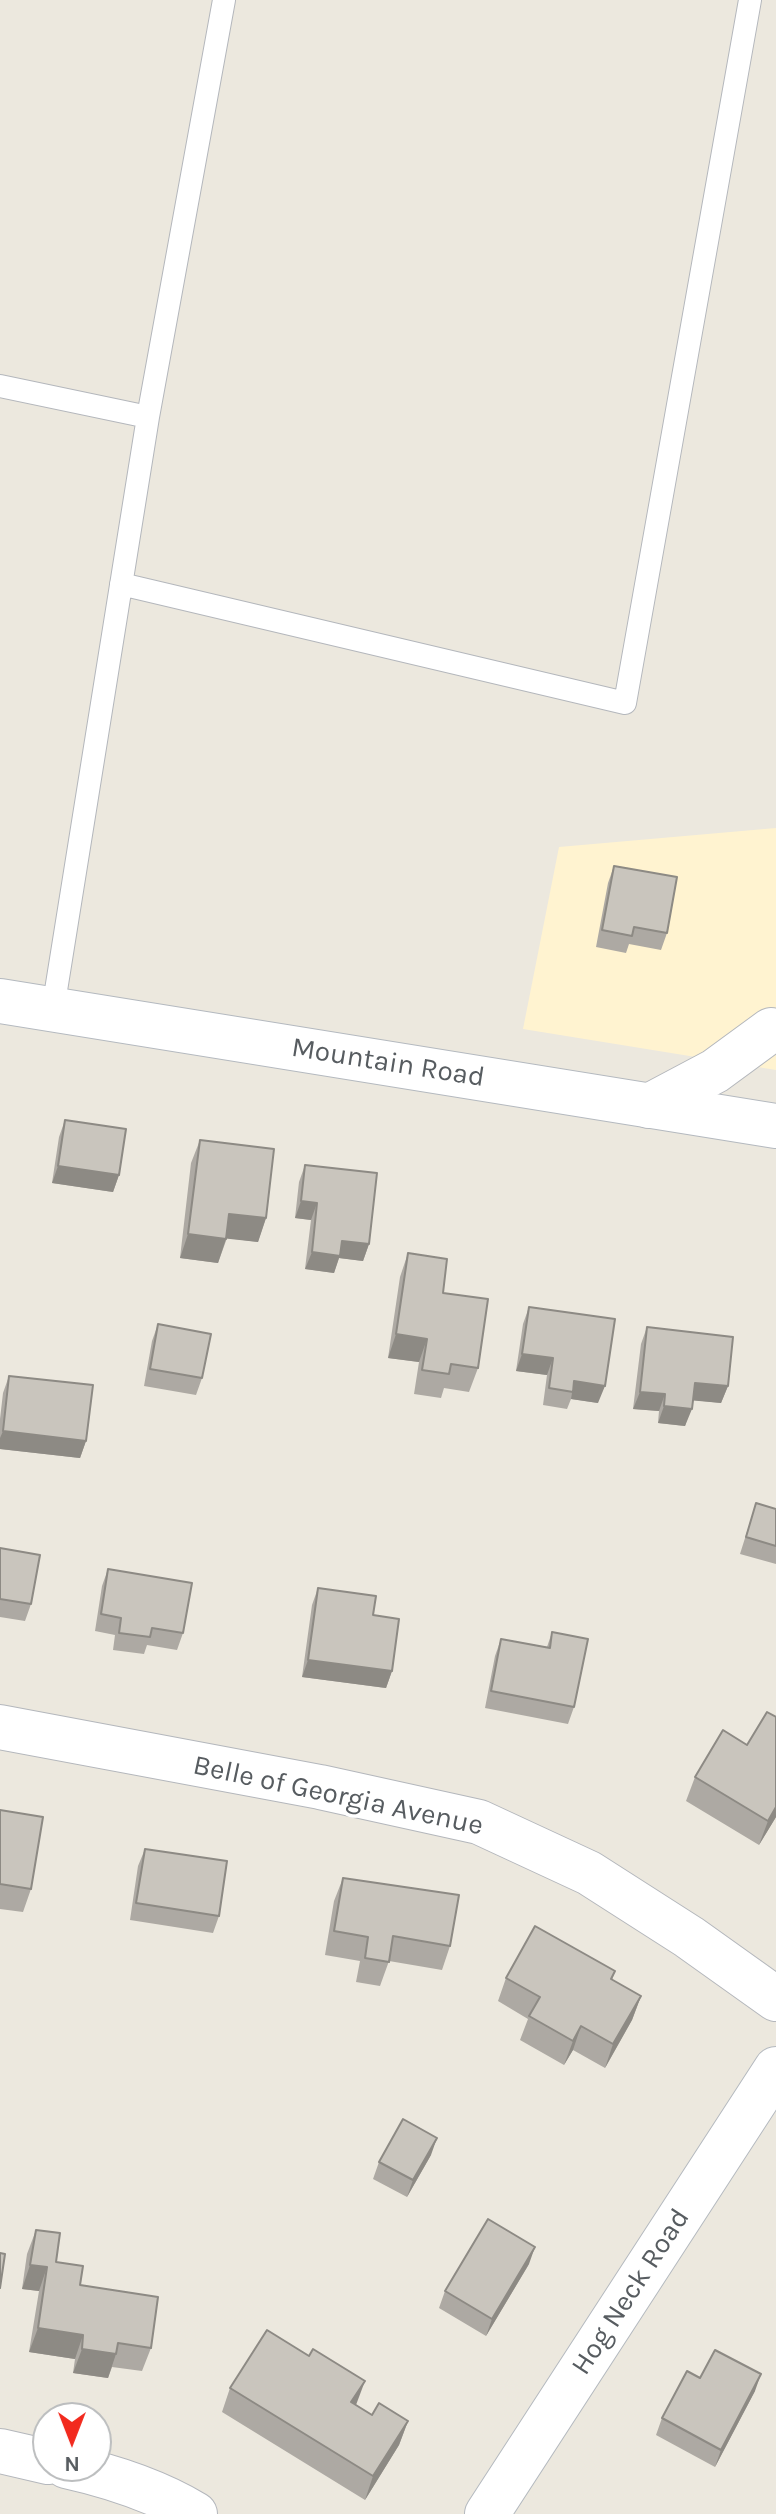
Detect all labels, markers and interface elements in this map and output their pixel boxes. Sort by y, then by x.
street label: Mountain Road [289,1031,487,1095]
street label: Belle of Georgia Avenue [190,1749,486,1843]
street label: Hog Neck Road [565,2203,697,2381]
north arrow [32,2402,112,2482]
text: N [64,2451,80,2477]

